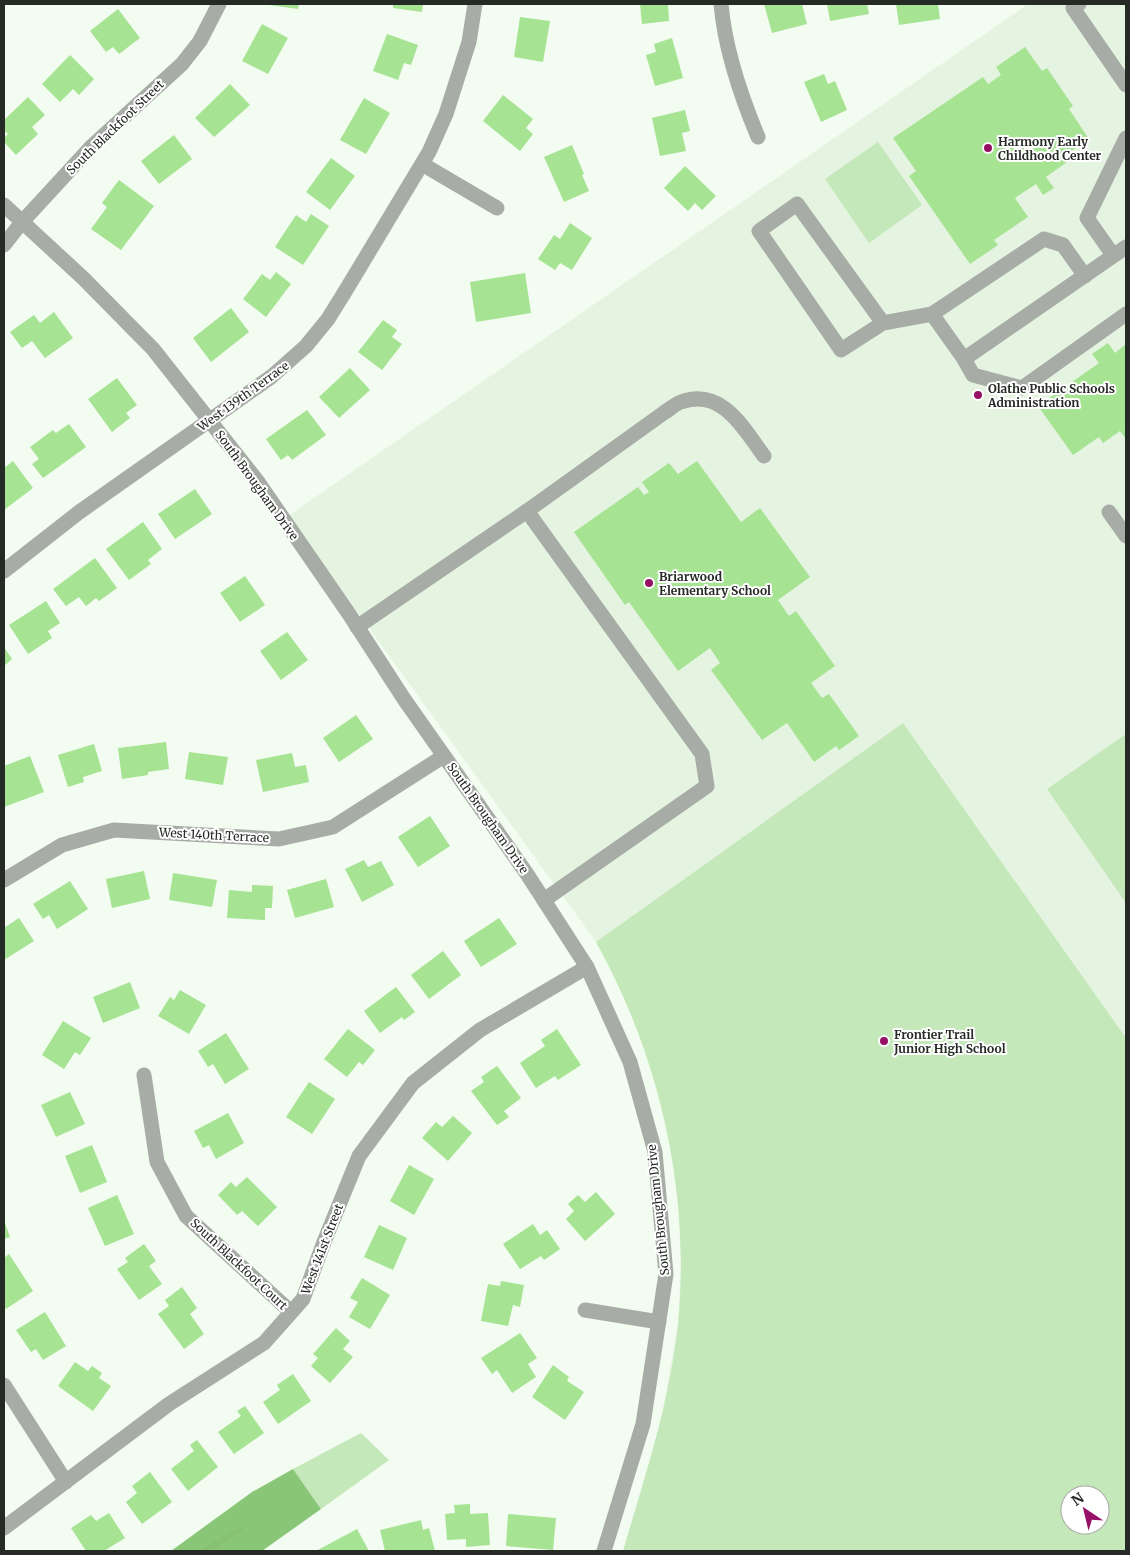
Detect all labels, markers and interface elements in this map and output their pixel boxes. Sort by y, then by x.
street label: South Blackfoot Street [63,76,167,177]
place label: Harmony Early Childhood Center [998,134,1102,163]
marker: Harmony Early Childhood Center [982,142,994,154]
street label: West 139th Terrace [194,358,292,435]
place label: Olathe Public Schools Administration [987,381,1115,410]
marker: Olathe Public Schools Administration [972,389,984,401]
street label: South Brougham Drive [212,427,302,543]
place label: Briarwood Elementary School [659,569,771,598]
marker: Briarwood Elementary School [643,577,655,589]
street label: South Brougham Drive [444,760,532,876]
street label: West 140th Terrace [158,825,269,845]
place label: Frontier Trail Junior High School [893,1027,1006,1056]
marker: Frontier Trail Junior High School [878,1035,890,1047]
street label: South Brougham Drive [644,1144,672,1276]
street label: West 141st Street [298,1201,346,1297]
street label: South Blackfoot Court [187,1215,291,1313]
north arrow [1060,1485,1110,1535]
text: N [1068,1489,1087,1510]

